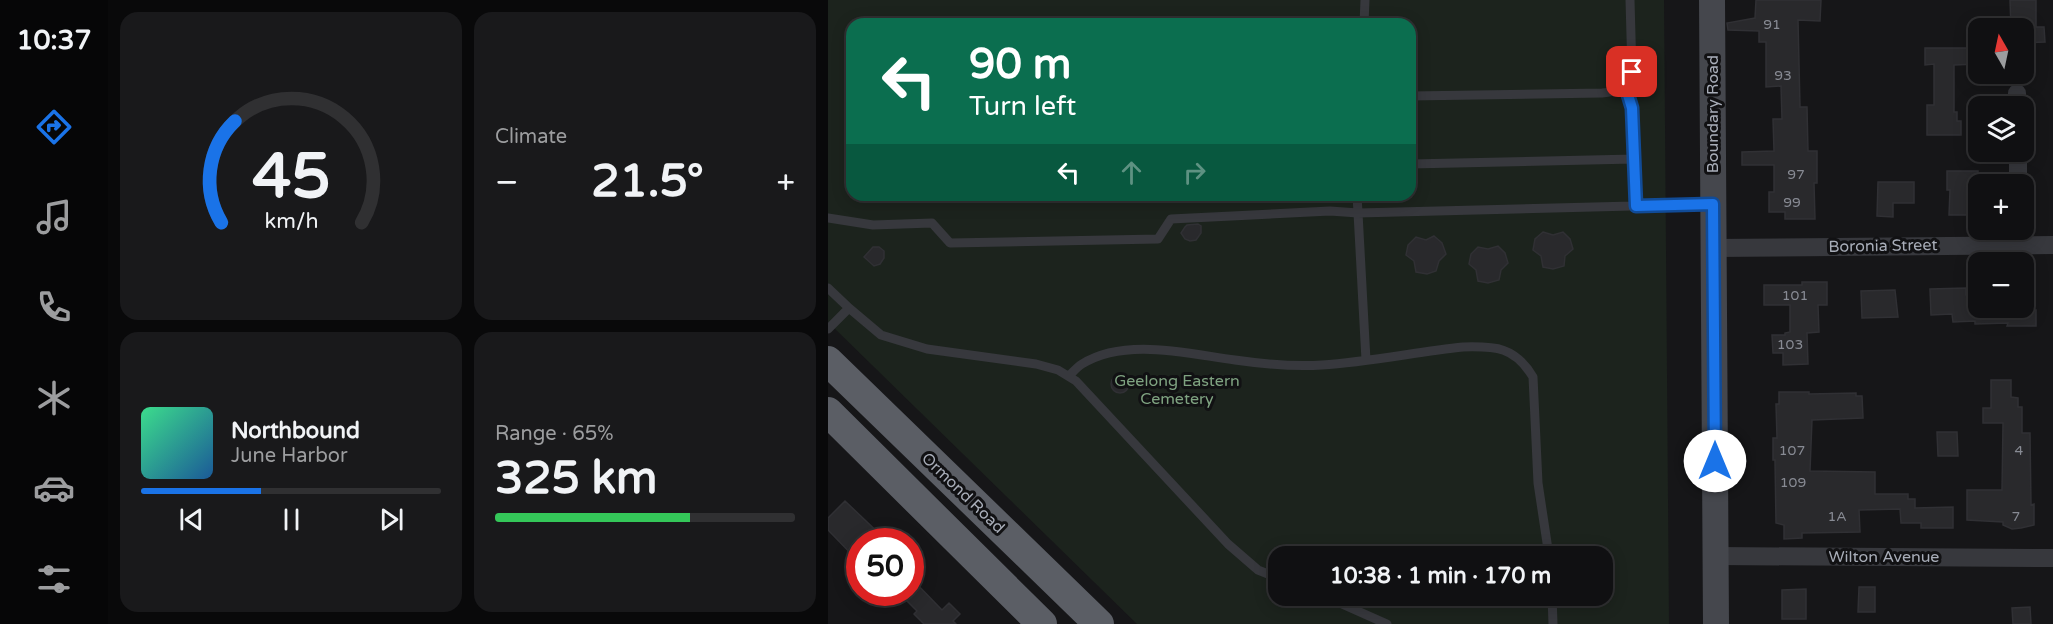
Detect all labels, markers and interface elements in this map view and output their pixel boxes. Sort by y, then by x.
house number: 91 [1763,16,1781,33]
north arrow [1968,18,2034,84]
map controls [1968,18,2034,318]
text: 10:37 [17,24,91,57]
text: 90 m [969,39,1071,90]
icon: left [870,42,948,120]
pin [1606,46,1657,97]
icon: arrive [1615,55,1648,88]
street label: Boundary Road [1703,55,1723,173]
house number: 93 [1774,67,1792,84]
text: Turn left [969,90,1076,123]
button: layers [1968,96,2034,162]
icon: directions [33,106,75,148]
text: Climate [495,125,567,149]
text: 45 [252,140,330,215]
text: 21.5° [591,155,704,209]
icon: left [1052,156,1085,189]
icon: ahead [1115,156,1148,189]
icon: right [1178,156,1211,189]
text: − [495,163,519,202]
text: + [776,163,795,202]
house number: 97 [1787,166,1805,183]
button: + [1968,174,2034,240]
house number: 99 [1783,194,1801,211]
icon: music [33,196,75,238]
text: km/h [264,208,318,234]
street label: Boronia Street [1828,235,1938,257]
button: − [1968,252,2034,318]
icon: phone [33,286,75,328]
house number: 101 [1782,287,1808,304]
house number: 103 [1777,336,1803,353]
park label: Geelong Eastern Cemetery [1114,371,1240,409]
icon: climate [33,377,75,419]
text: Northbound [231,418,360,444]
text: Range · 65% [495,422,614,446]
position arrow [1683,429,1747,493]
house number: 107 [1779,442,1805,459]
house number: 4 [2015,442,2024,459]
text: June Harbor [231,444,348,468]
street label: Ormond Road [917,448,1009,538]
text: 325 km [495,452,657,506]
icon: car [33,467,75,509]
house number: 109 [1780,474,1806,491]
icon: previous [175,503,208,536]
icon: pause [275,503,308,536]
icon: next [375,503,408,536]
house number: 1A [1827,508,1847,525]
house number: 7 [2012,508,2020,525]
speed limit sign: 50 [846,528,924,606]
street label: Wilton Avenue [1829,547,1939,567]
icon: filters [33,558,75,600]
text: 10:38 · 1 min · 170 m [1330,563,1551,589]

